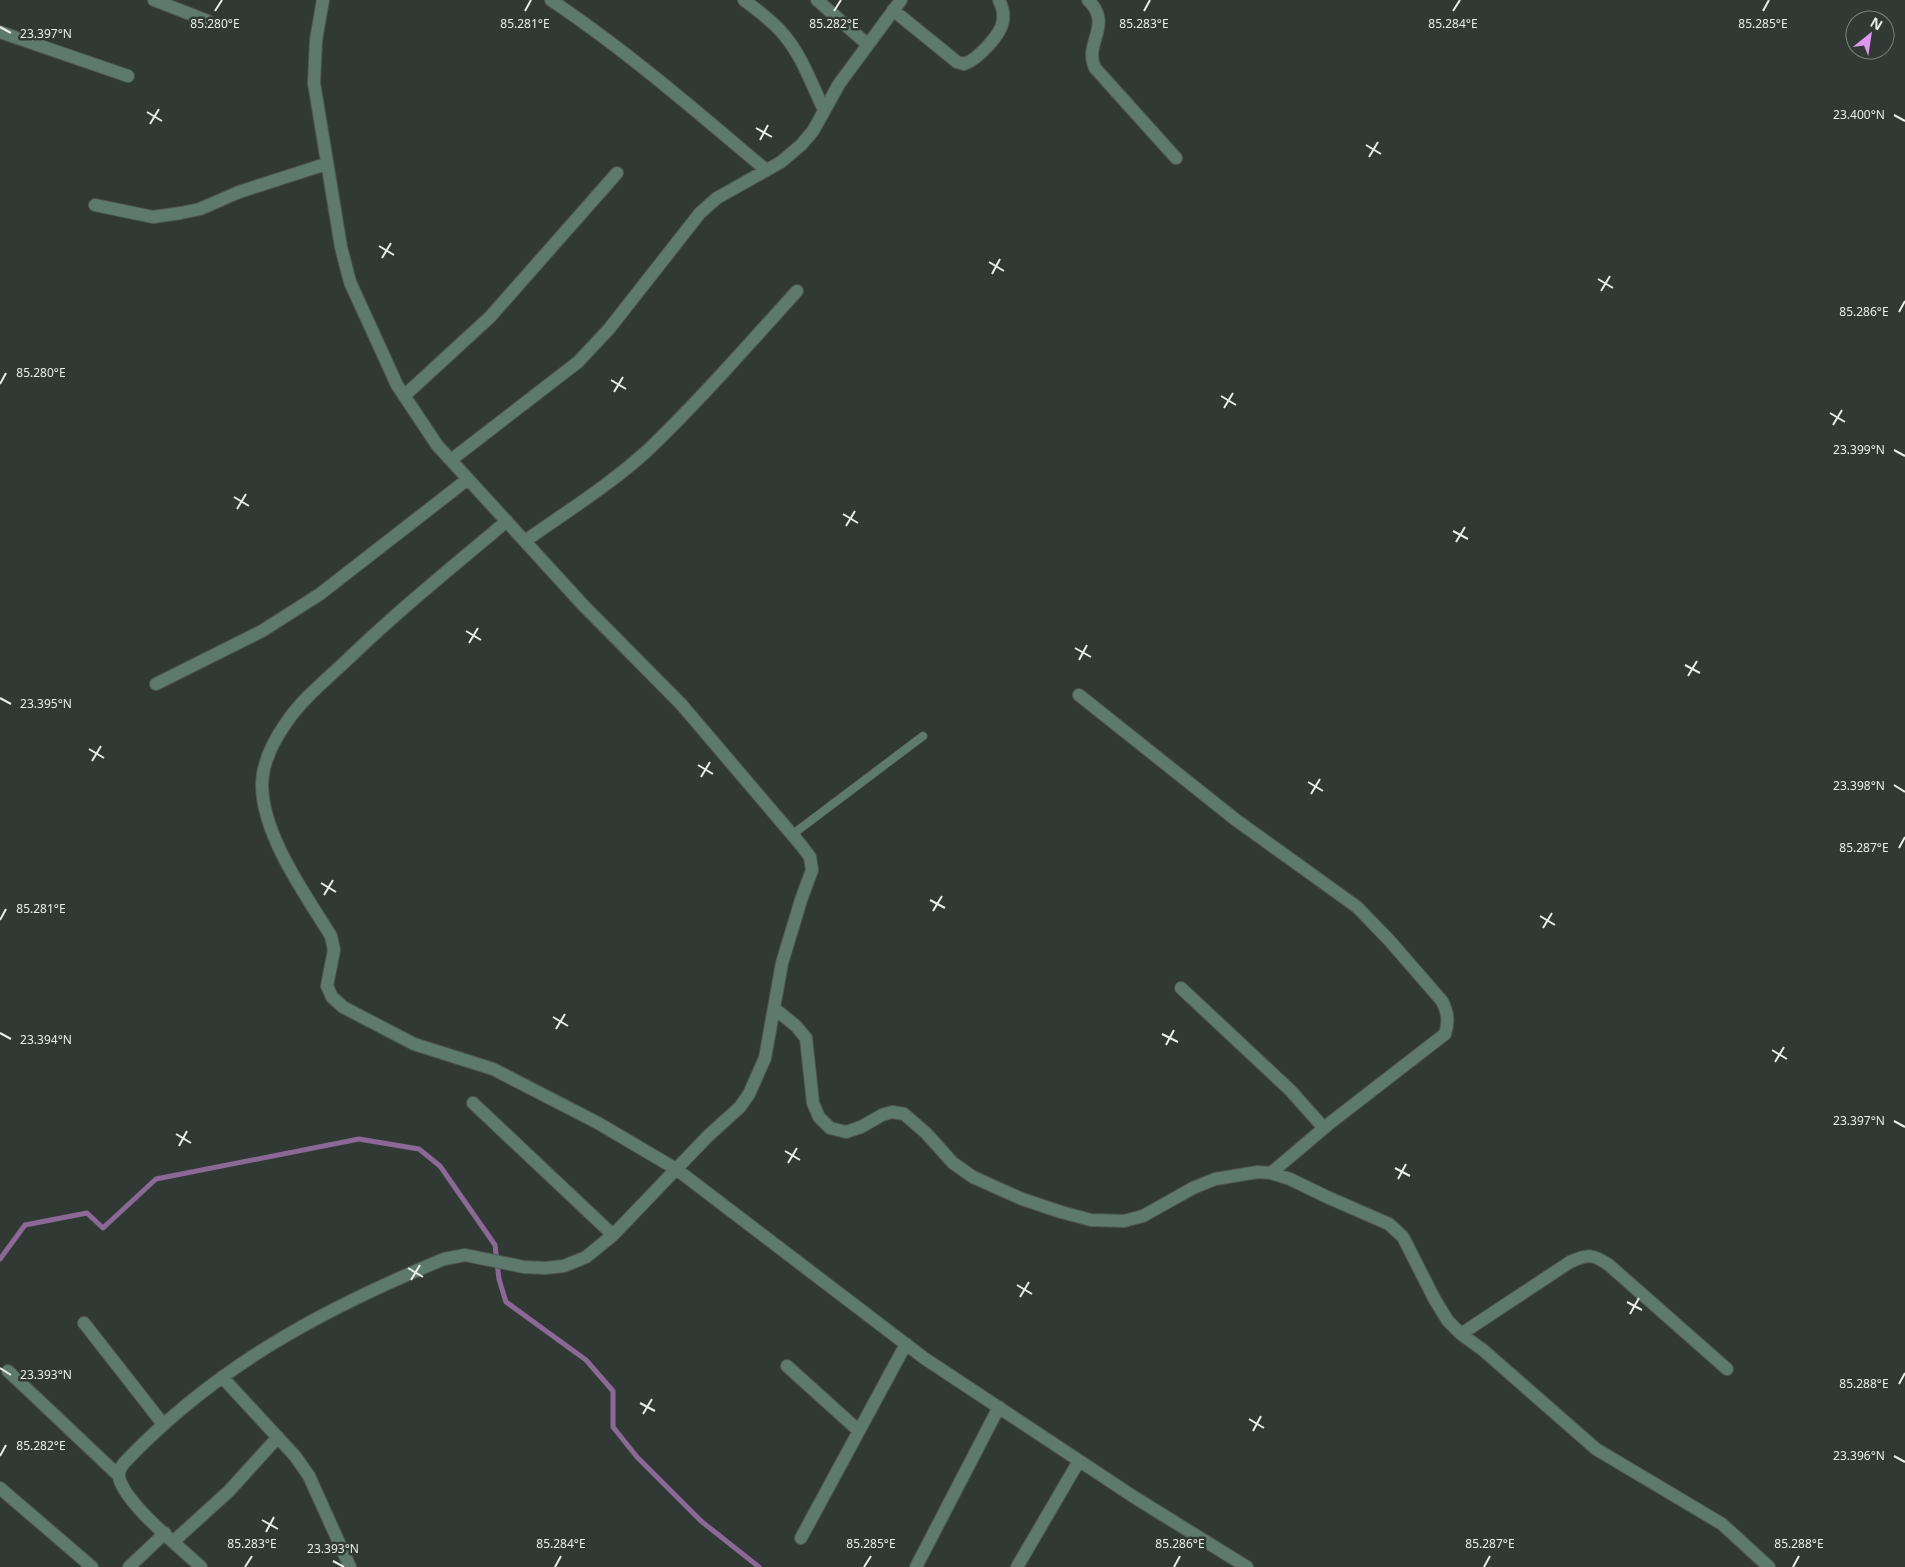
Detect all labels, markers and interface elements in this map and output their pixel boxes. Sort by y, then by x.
north arrow [1845,10,1895,60]
text: N [1867,12,1886,34]
text: 85.280°E [190,15,240,32]
text: 85.281°E [500,15,550,32]
text: 85.282°E [809,15,859,32]
text: 85.283°E [1119,15,1169,32]
text: 85.284°E [1428,15,1478,32]
text: 85.285°E [1738,15,1788,32]
text: 23.397°N [20,25,72,42]
text: 23.400°N [1833,106,1885,123]
text: 85.286°E [1839,303,1889,320]
text: 85.280°E [16,364,66,381]
text: 23.399°N [1833,441,1885,458]
text: 23.395°N [20,695,72,712]
text: 23.398°N [1833,777,1885,794]
text: 85.287°E [1839,839,1889,856]
text: 85.281°E [16,900,66,917]
text: 23.394°N [20,1031,72,1048]
text: 23.397°N [1833,1112,1885,1129]
text: 23.393°N [20,1366,72,1383]
text: 85.288°E [1839,1375,1889,1392]
text: 85.282°E [16,1437,66,1454]
text: 23.396°N [1833,1447,1885,1464]
text: 85.283°E [227,1535,277,1552]
text: 85.284°E [536,1535,586,1552]
text: 85.285°E [846,1535,896,1552]
text: 85.286°E [1155,1535,1205,1552]
text: 85.287°E [1465,1535,1515,1552]
text: 85.288°E [1774,1535,1824,1552]
text: 23.393°N [307,1540,359,1557]

